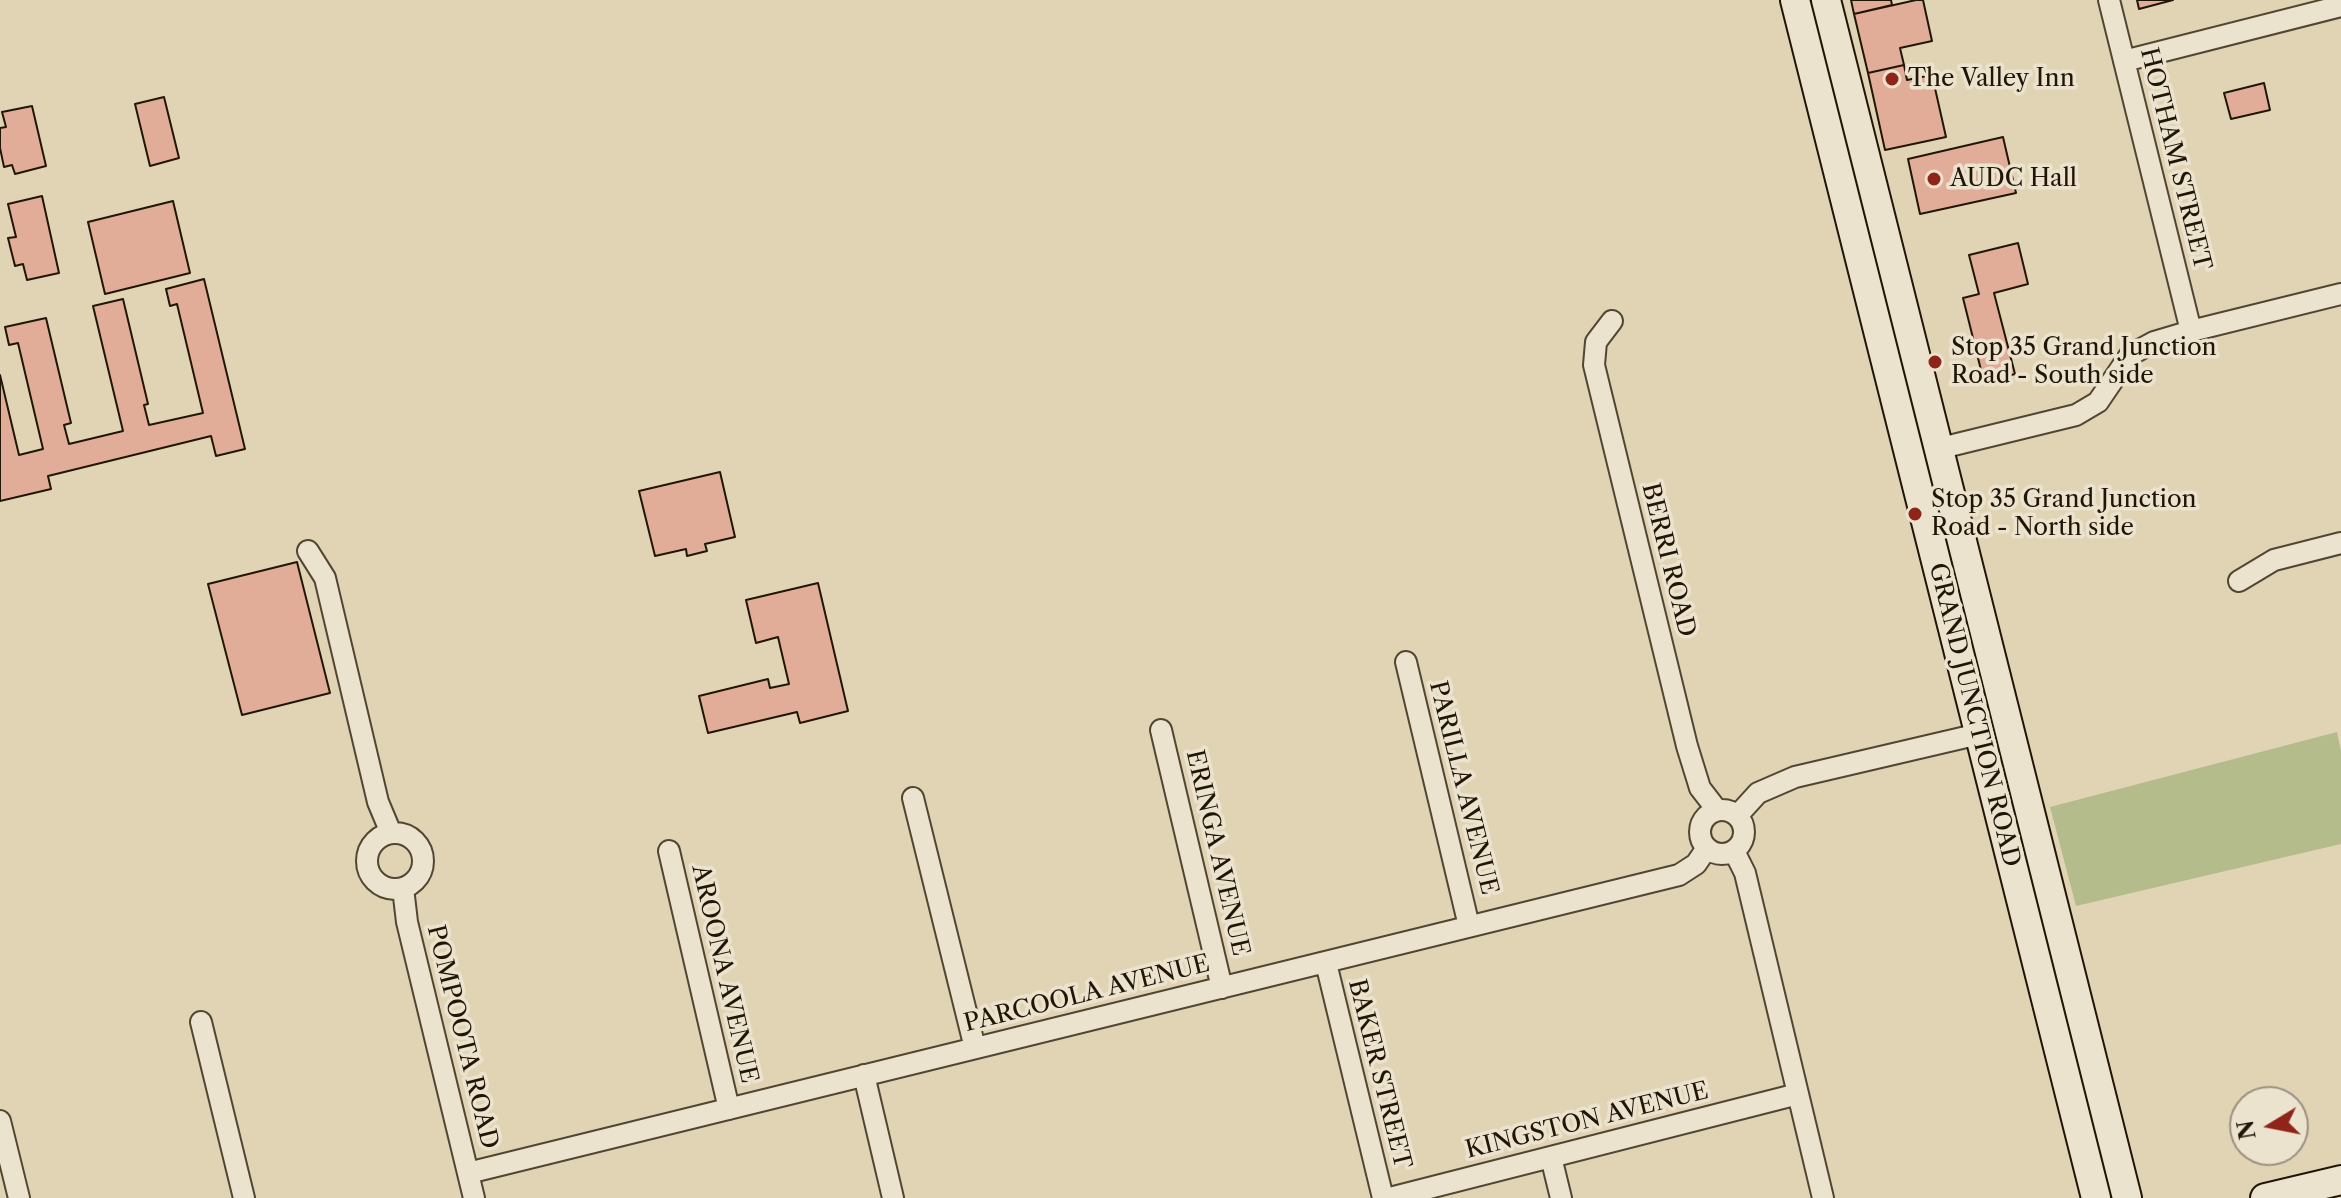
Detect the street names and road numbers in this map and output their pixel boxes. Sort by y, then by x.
street label: HOTHAM STREET [2133,45,2217,273]
street label: BERRI ROAD [1635,480,1701,640]
street label: GRAND JUNCTION ROAD [1922,560,2026,870]
street label: PARILLA AVENUE [1423,678,1503,898]
street label: ERINGA AVENUE [1179,747,1255,959]
street label: AROONA AVENUE [685,862,763,1086]
street label: POMPOOTA ROAD [420,922,504,1152]
street label: PARCOOLA AVENUE [961,950,1213,1038]
street label: BAKER STREET [1342,976,1416,1172]
street label: KINGSTON AVENUE [1462,1077,1712,1165]

